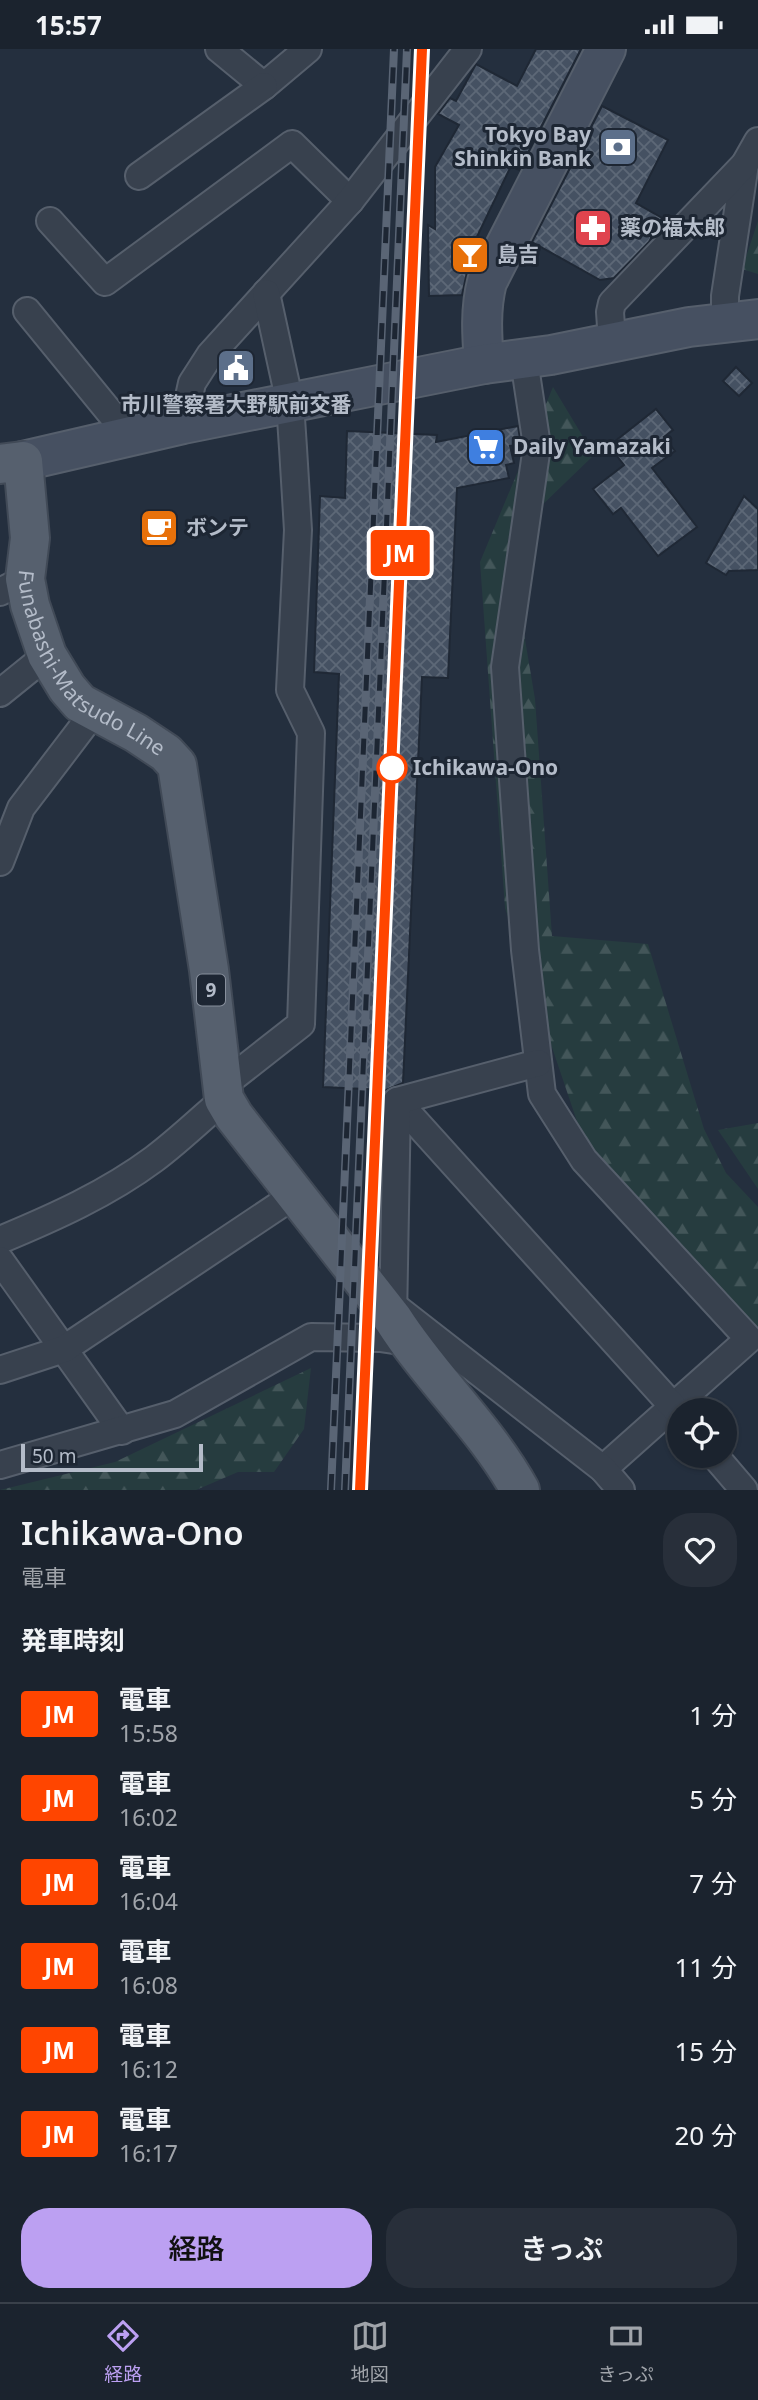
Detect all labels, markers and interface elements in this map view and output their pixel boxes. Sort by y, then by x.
text: 15:57 [35,7,102,43]
place label: Tokyo Bay Shinkin Bank [454,120,592,172]
bank icon: Tokyo Bay Shinkin Bank [597,126,639,168]
pharmacy icon: 薬の福太郎 [572,207,614,249]
place label: 薬の福太郎 [620,213,725,241]
bar icon: 島吉 [449,234,491,276]
place label: 島吉 [497,240,539,268]
public building icon: 市川警察署大野駅前交番 [215,347,257,389]
place label: 市川警察署大野駅前交番 [121,390,352,418]
supermarket icon: Daily Yamazaki [465,426,507,468]
place label: Daily Yamazaki [513,432,671,460]
cafe icon: ボンテ [138,507,180,549]
place label: ボンテ [186,513,249,541]
line badge: JM [368,530,432,576]
text: JM [385,536,415,569]
street label: Funabashi-Matsudo Line [12,568,171,762]
marker: Ichikawa-Ono [377,753,407,783]
place label: Ichikawa-Ono [413,753,558,781]
road number: 9 [197,974,225,1005]
map controls [667,1398,737,1468]
button: locate [667,1398,737,1468]
scale bar [21,1441,203,1473]
text: 50 m [32,1443,76,1469]
text: Ichikawa-Ono [21,1510,244,1555]
button: heart [663,1513,737,1587]
text: 電車 [21,1561,67,1593]
text: 発車時刻 [21,1622,125,1658]
text: 電車 [119,1681,171,1717]
text: JM [44,1697,75,1730]
text: 1 分 [689,1697,737,1733]
text: 15:58 [119,1717,178,1749]
text: 電車 [119,1765,171,1801]
text: JM [44,1781,75,1814]
text: 5 分 [689,1781,737,1817]
text: 16:02 [119,1801,178,1833]
text: 電車 [119,1849,171,1885]
text: JM [44,1865,75,1898]
text: 7 分 [689,1865,737,1901]
text: 16:04 [119,1885,178,1917]
text: 電車 [119,1933,171,1969]
text: JM [44,1949,75,1982]
text: 11 分 [674,1949,737,1985]
text: 16:08 [119,1969,178,2001]
text: 電車 [119,2017,171,2053]
text: JM [44,2033,75,2066]
text: 15 分 [674,2033,737,2069]
text: 16:12 [119,2053,178,2085]
text: 電車 [119,2101,171,2137]
text: JM [44,2117,75,2150]
text: 20 分 [674,2117,737,2153]
text: 16:17 [119,2137,178,2169]
button: 経路 [21,2208,372,2288]
button: きっぷ [386,2208,737,2288]
tab: 経路 [104,2317,142,2387]
tab: 地図 [351,2317,389,2387]
tab: きっぷ [597,2317,654,2387]

